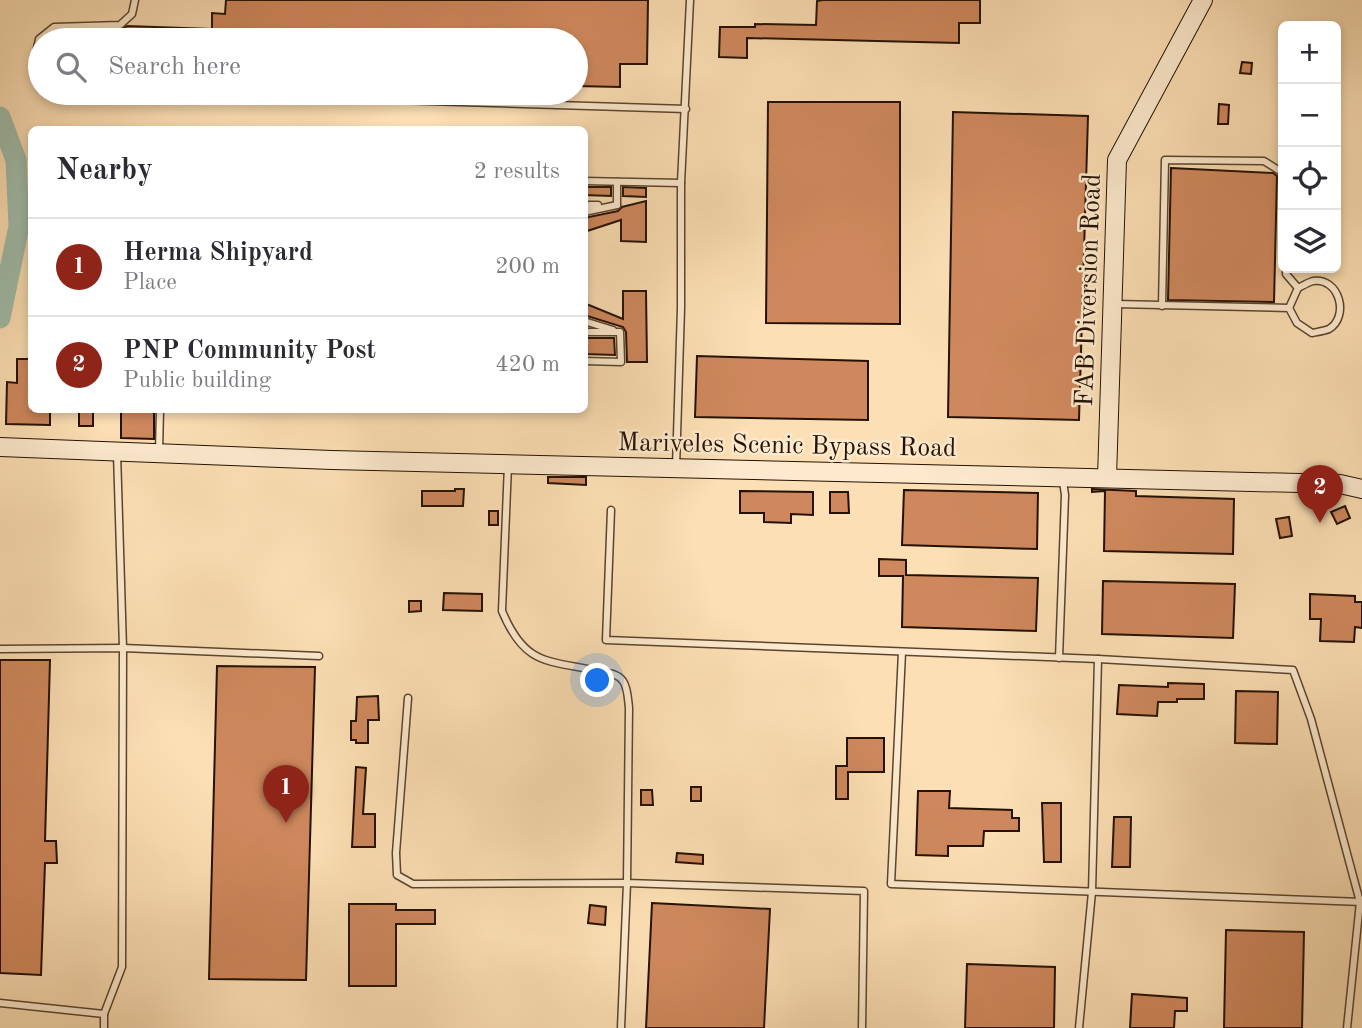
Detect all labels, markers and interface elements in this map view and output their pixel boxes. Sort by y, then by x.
map controls [1278,21,1341,273]
button: + [1278,21,1341,84]
search box [28,28,588,105]
icon: search [52,48,90,86]
text: Search here [108,54,241,80]
button: − [1278,84,1341,147]
button: locate [1278,147,1341,210]
text: Nearby [56,156,153,186]
text: 2 results [474,160,560,183]
street label: FAB Diversion Road [1072,173,1106,407]
button: layers [1278,210,1341,273]
text: Herma Shipyard [123,240,313,266]
text: 1 [72,255,86,278]
text: 200 m [495,255,560,278]
text: Place [123,271,177,294]
text: PNP Community Post [123,338,376,364]
text: 2 [72,353,86,376]
text: 420 m [495,353,560,376]
text: Public building [123,369,271,392]
street label: Mariveles Scenic Bypass Road [617,430,957,462]
pin: 2 [1297,465,1343,523]
your location [580,663,614,697]
pin: 1 [263,765,309,823]

